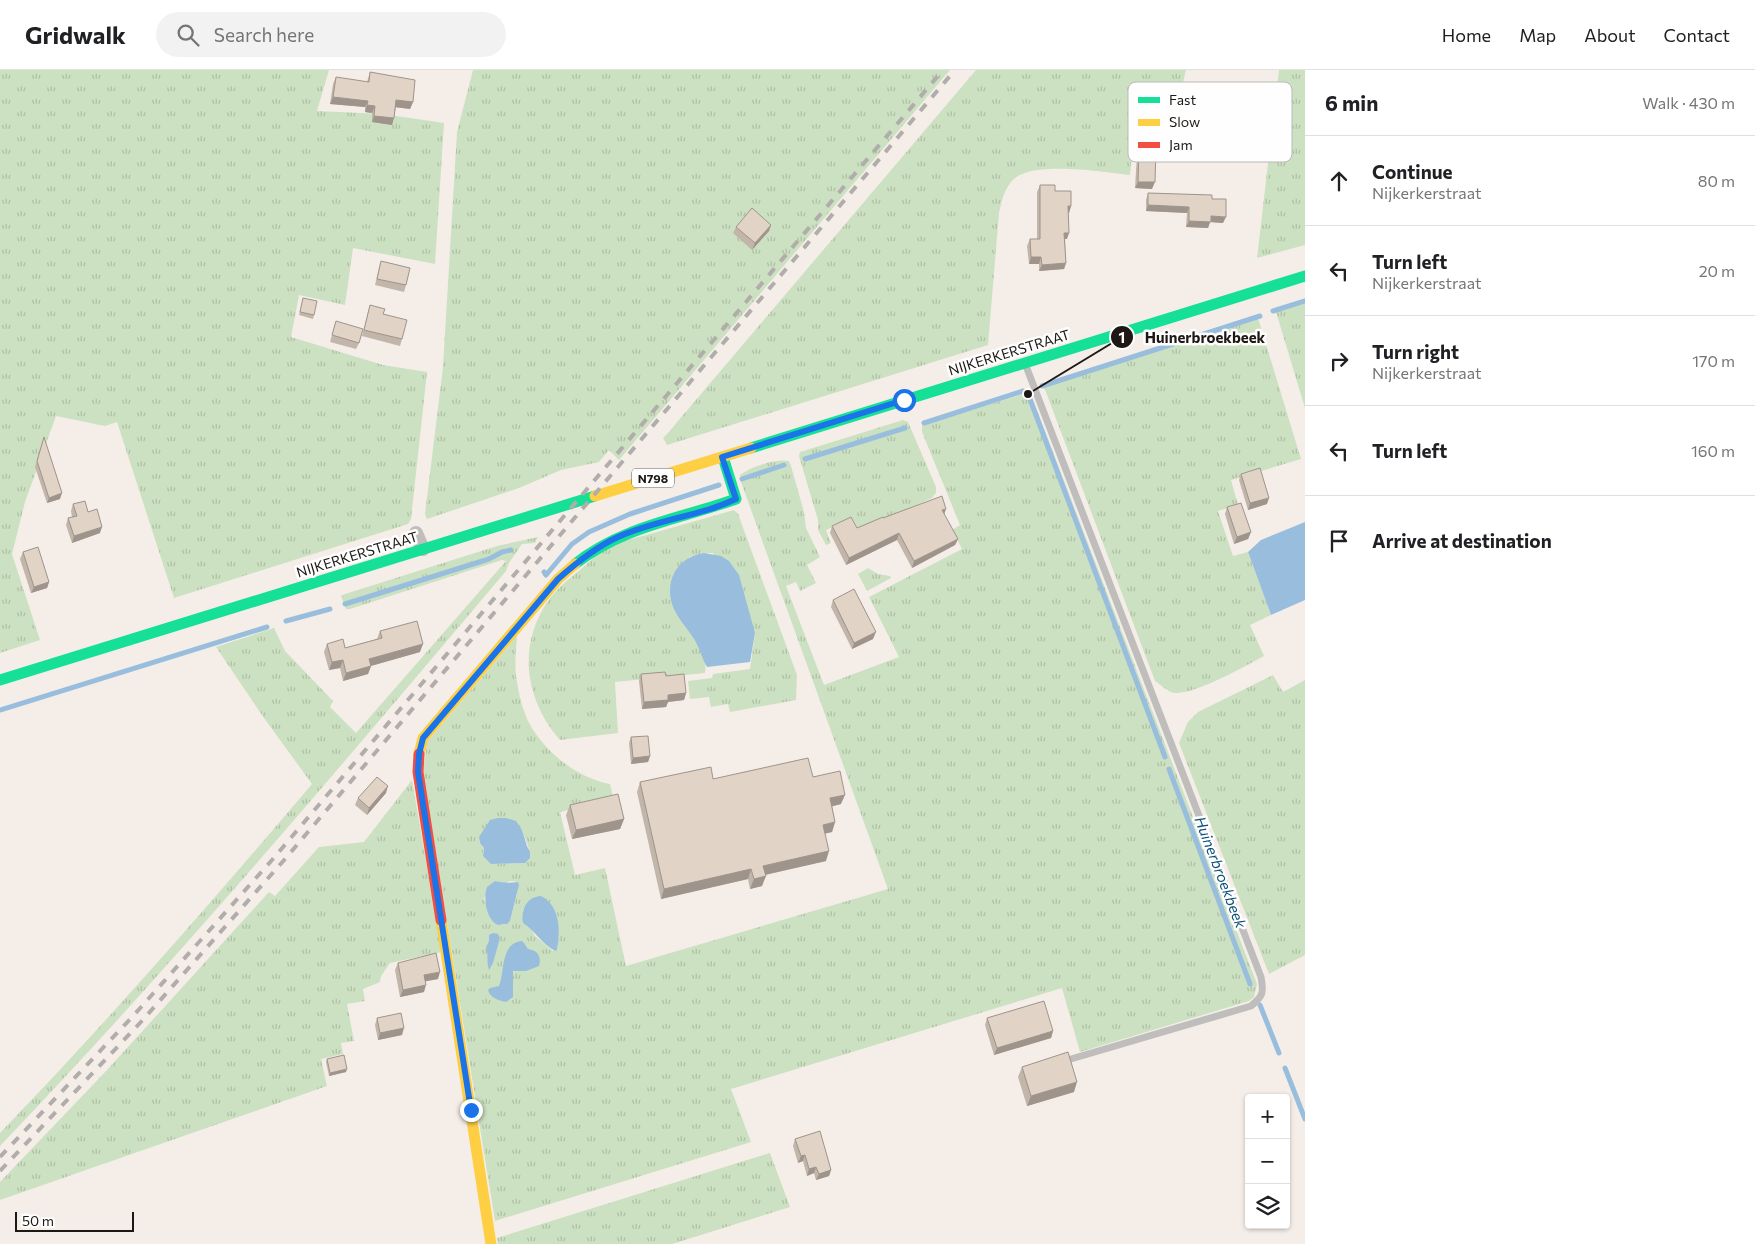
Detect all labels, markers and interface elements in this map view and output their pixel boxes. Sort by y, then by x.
search box [156,12,506,57]
text: Gridwalk [25,20,126,49]
icon: search [174,21,202,49]
text: Search here [214,23,314,46]
text: Home [1442,24,1491,46]
text: Map [1519,24,1556,46]
text: About [1584,24,1636,46]
text: Contact [1664,24,1730,46]
legend [1128,82,1292,162]
text: 6 min [1325,90,1378,115]
text: Fast [1169,91,1196,108]
text: Walk · 430 m [1642,93,1735,112]
text: Slow [1169,113,1200,130]
text: Jam [1169,136,1193,153]
text: Continue [1372,160,1452,183]
icon: ahead [1325,167,1353,195]
text: 80 m [1698,171,1735,190]
text: Nijkerkerstraat [1372,183,1482,202]
text: Turn left [1372,250,1447,273]
icon: left [1325,257,1353,285]
text: 20 m [1699,261,1735,280]
text: Nijkerkerstraat [1372,273,1482,292]
callout: Huinerbroekbeek [1110,322,1275,352]
street label: NIJKERKERSTRAAT [946,325,1072,379]
text: 1 [1119,328,1125,346]
text: Huinerbroekbeek [1145,328,1266,346]
text: Turn right [1372,340,1459,363]
icon: right [1325,347,1353,375]
text: 170 m [1692,351,1735,370]
text: Nijkerkerstraat [1372,363,1482,382]
route start [893,389,916,412]
icon: left [1325,437,1353,465]
text: Turn left [1372,439,1447,462]
text: 160 m [1691,441,1735,460]
road number: N798 [632,468,674,488]
street label: NIJKERKERSTRAAT [294,527,420,581]
icon: arrive [1325,527,1353,555]
text: Arrive at destination [1372,529,1552,552]
water label: Huinerbroekbeek [1191,813,1251,931]
map controls [1245,1094,1290,1229]
button: + [1245,1094,1290,1139]
route end [460,1099,483,1122]
button: − [1245,1139,1290,1184]
button: layers [1245,1184,1290,1229]
scale bar [15,1209,134,1232]
text: 50 m [22,1212,54,1229]

